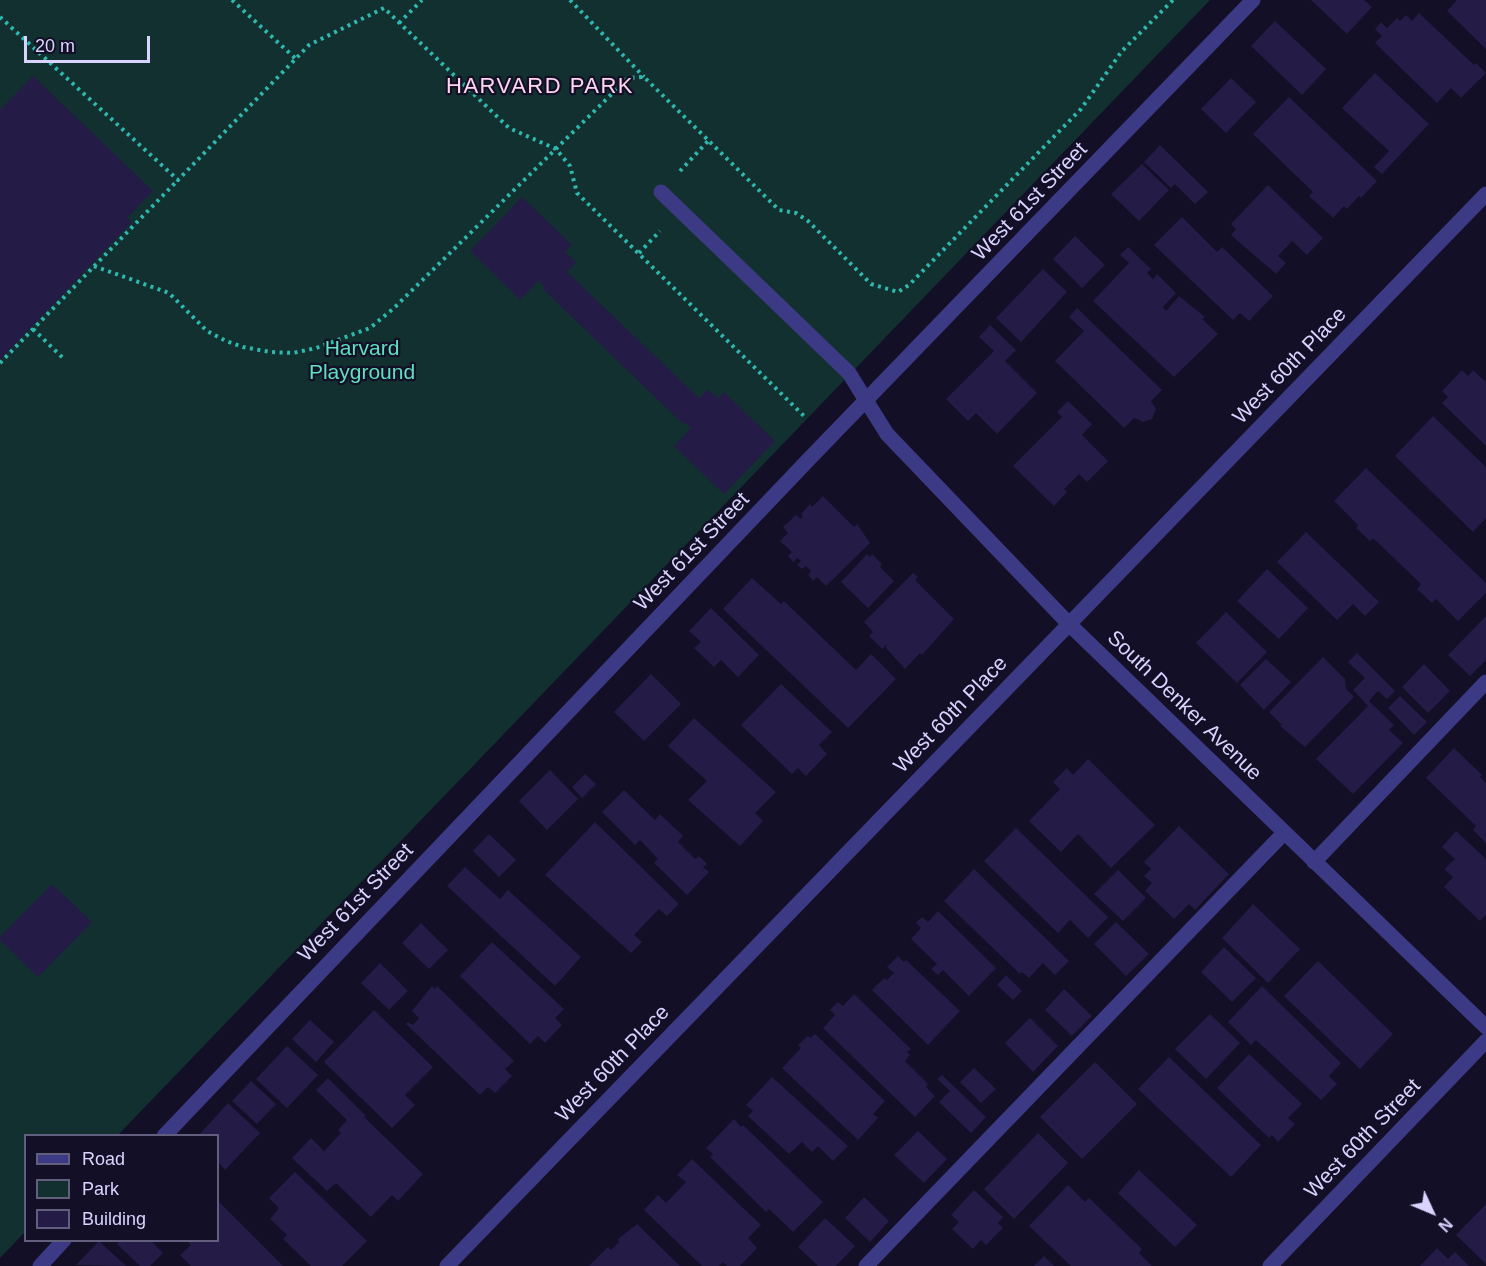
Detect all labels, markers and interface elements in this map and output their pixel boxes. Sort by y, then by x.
scale bar [27,24,153,62]
text: 20 m [35,36,75,56]
district label: HARVARD PARK [446,74,634,100]
street label: West 61st Street [967,138,1093,266]
street label: West 60th Place [1228,302,1352,430]
park label: Harvard Playground [309,336,415,386]
street label: West 61st Street [629,488,755,616]
street label: South Denker Avenue [1101,626,1267,786]
street label: West 60th Place [889,651,1013,779]
street label: West 61st Street [293,839,419,967]
street label: West 60th Place [551,1000,675,1128]
street label: West 60th Street [1300,1074,1426,1204]
legend [24,1134,219,1242]
text: Road [82,1149,125,1169]
text: Park [82,1179,119,1199]
north arrow [1402,1182,1462,1242]
text: Building [82,1209,146,1229]
text: N [1435,1215,1455,1235]

